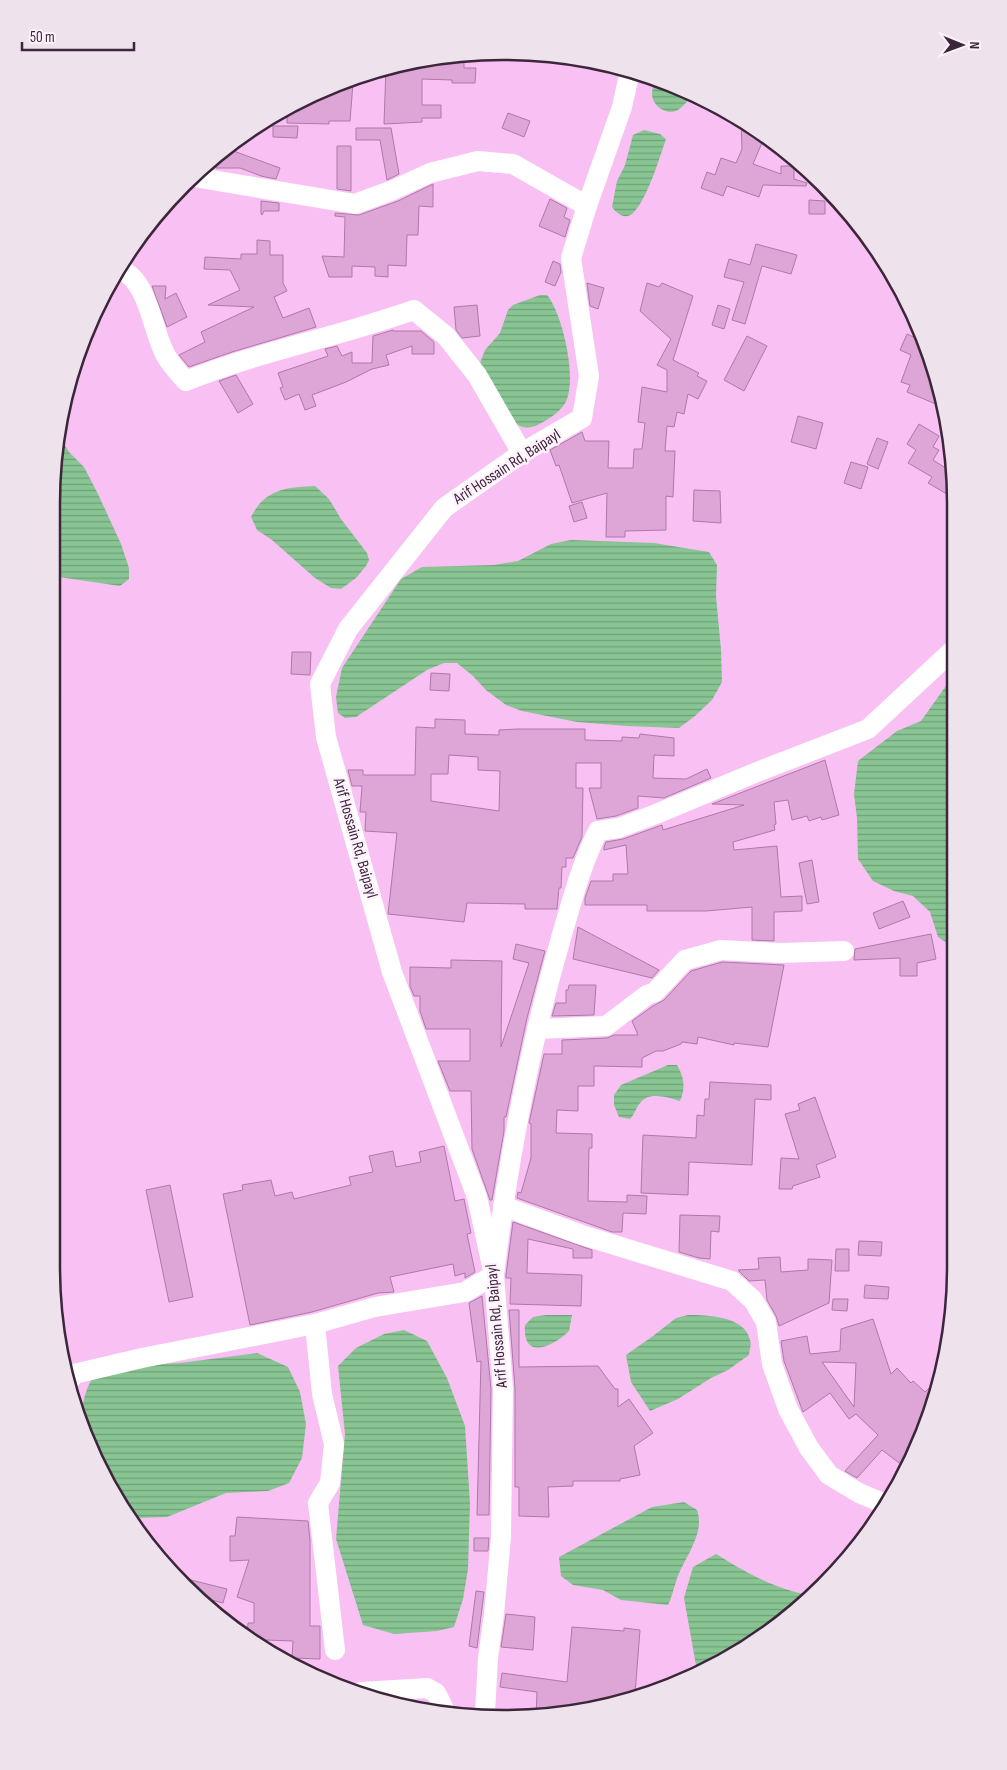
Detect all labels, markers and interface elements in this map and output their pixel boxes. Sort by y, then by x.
scale bar [22,20,135,52]
north arrow [937,20,987,70]
text: 50 m [30,28,55,47]
text: N [966,41,983,49]
street label: Arif Hossain Rd, Baipayl [449,425,564,509]
street label: Arif Hossain Rd, Baipayl [328,775,381,900]
street label: Arif Hossain Rd, Baipayl [482,1263,512,1390]

